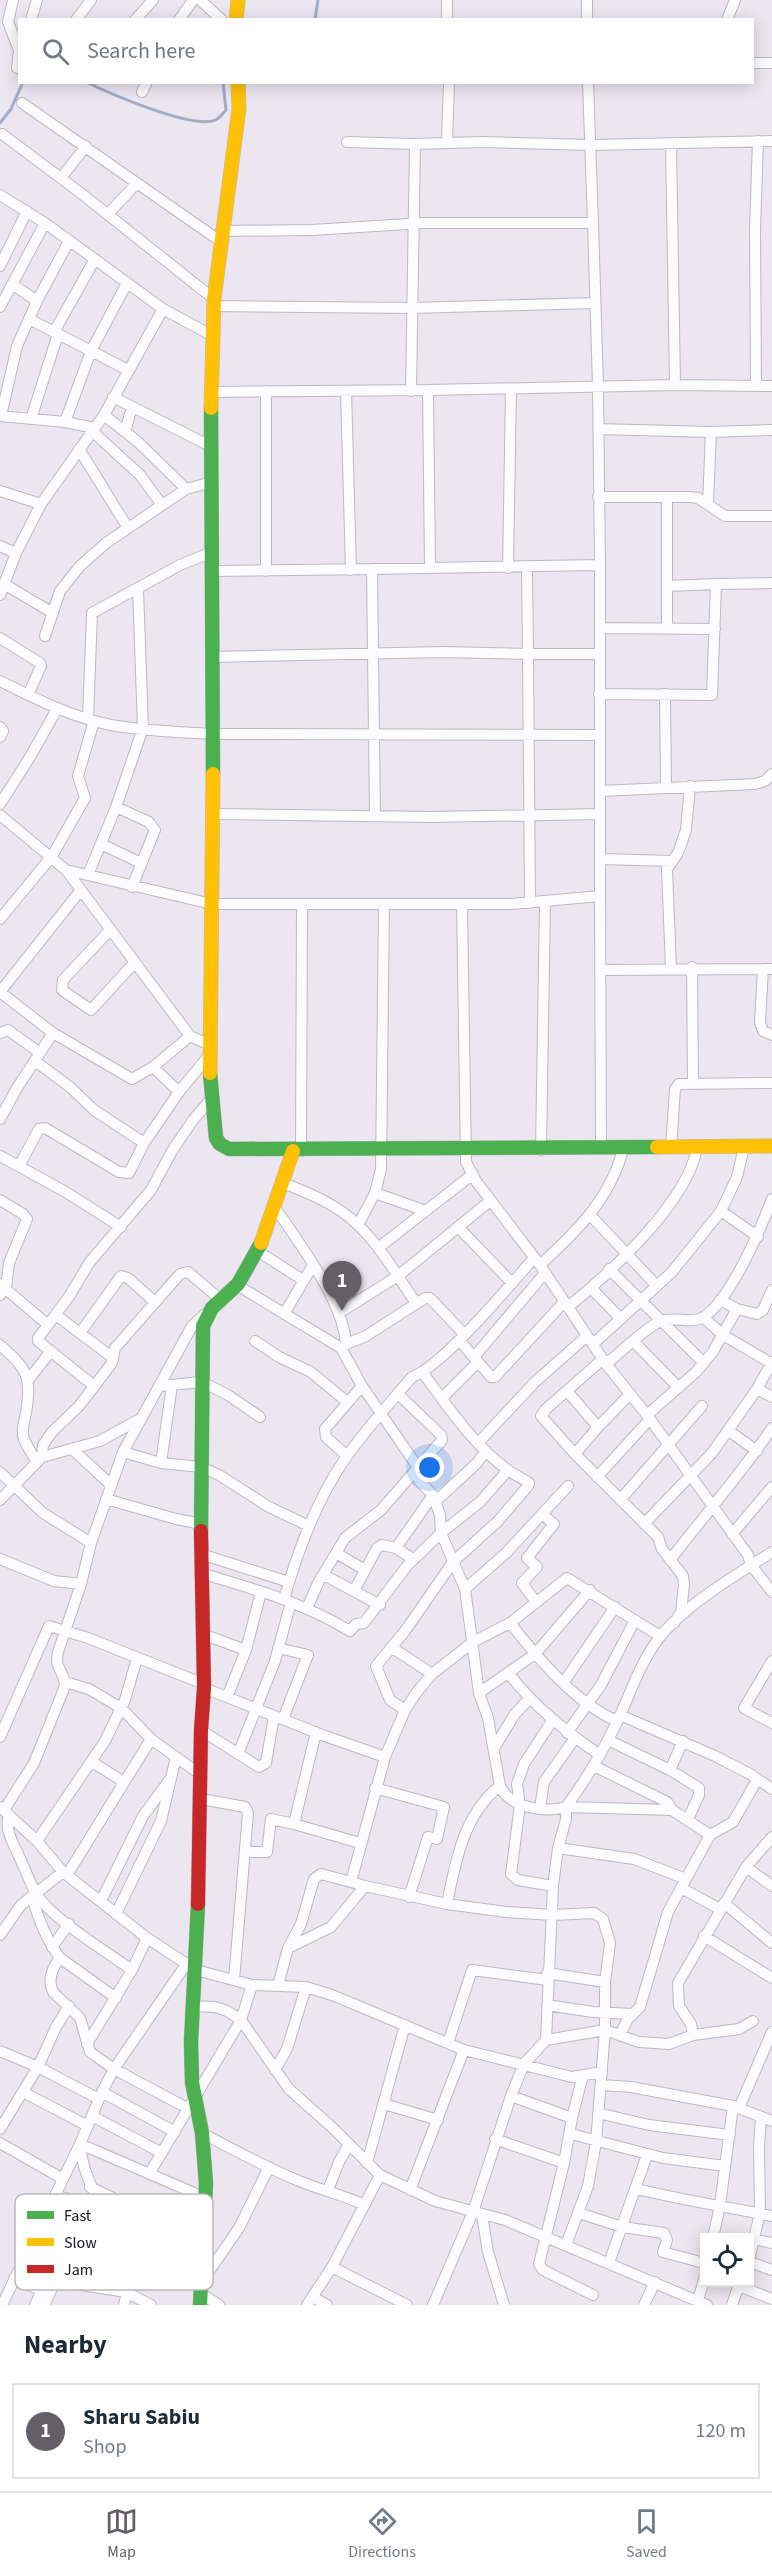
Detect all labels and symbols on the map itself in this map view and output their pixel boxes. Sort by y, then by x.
pin: 1 [322,1262,362,1311]
your location [415,1453,444,1482]
legend [15,2194,213,2290]
text: Fast [64,2205,92,2227]
text: Slow [64,2232,97,2254]
text: Jam [64,2259,93,2281]

